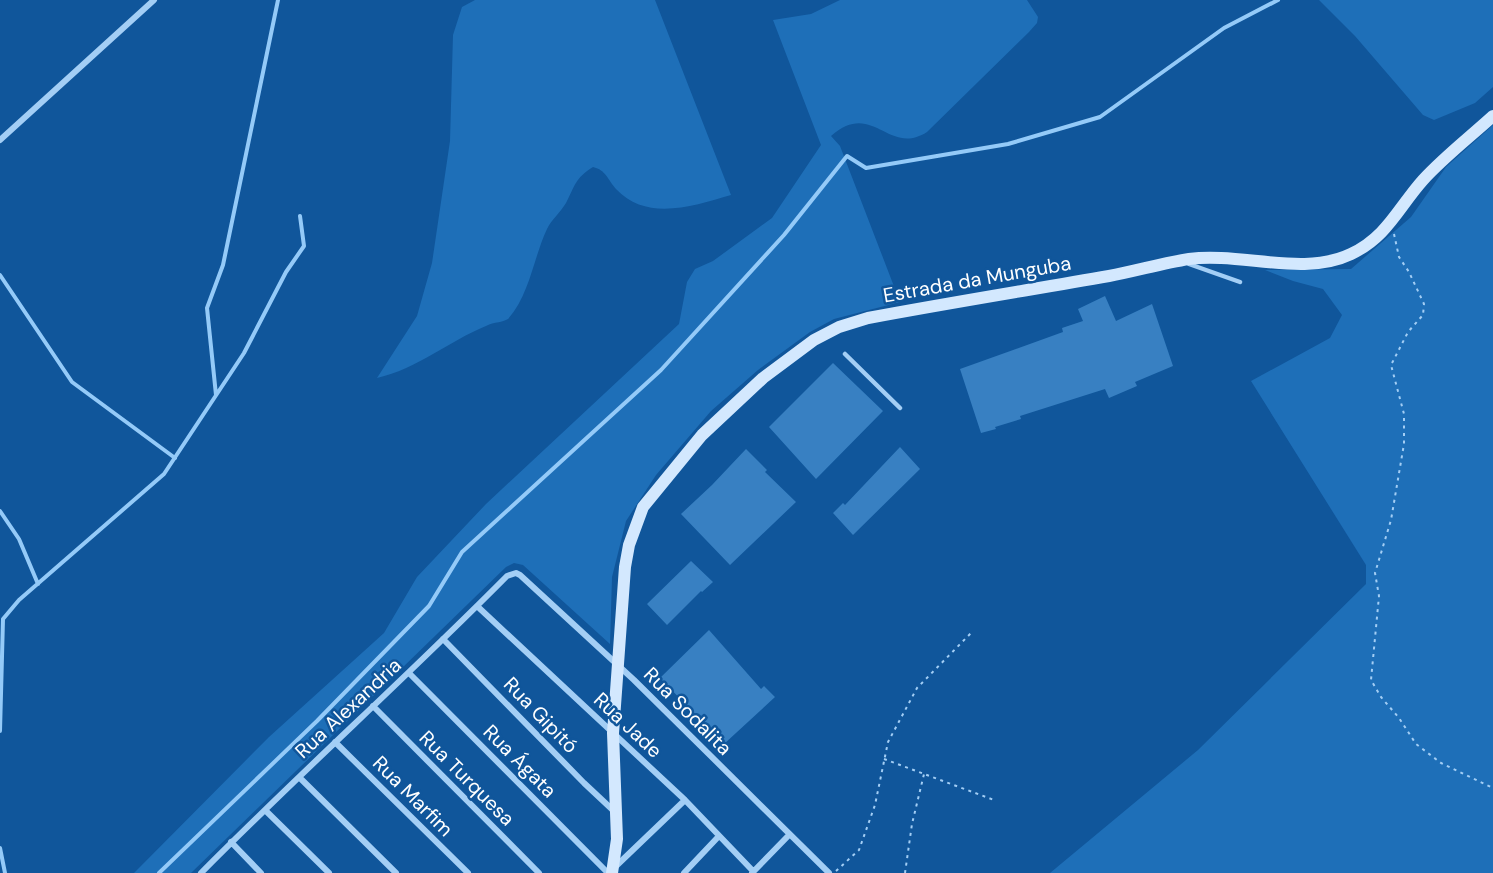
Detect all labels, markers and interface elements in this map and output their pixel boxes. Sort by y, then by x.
street label: Estrada da Munguba [881,250,1073,308]
street label: Rua Alexandria [289,652,407,764]
street label: Rua Sodalita [638,661,738,761]
street label: Rua Gipitó [498,671,584,759]
street label: Rua Jade [588,687,668,763]
street label: Rua Ágata [478,719,562,803]
street label: Rua Turquesa [414,725,520,831]
street label: Rua Marfim [367,750,459,842]

